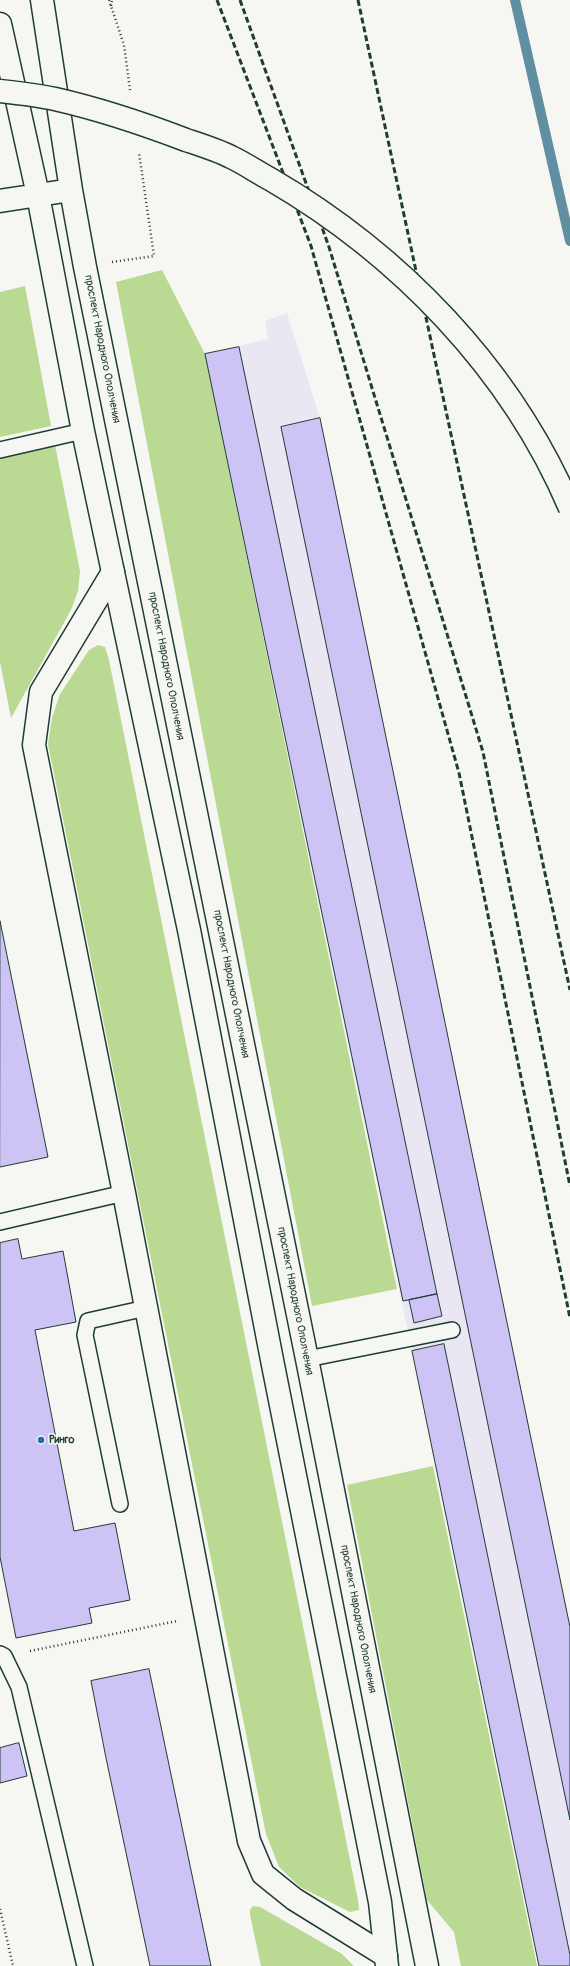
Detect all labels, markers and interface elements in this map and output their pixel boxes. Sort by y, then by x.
street label: проспект Народного Ополчения [81,274,123,424]
street label: проспект Народного Ополчения [145,591,187,741]
street label: проспект Народного Ополчения [210,909,252,1059]
street label: проспект Народного Ополчения [274,1226,316,1376]
place label: Ринго [49,1433,75,1447]
marker: Ринго [36,1435,46,1445]
street label: проспект Народного Ополчения [337,1544,379,1694]

